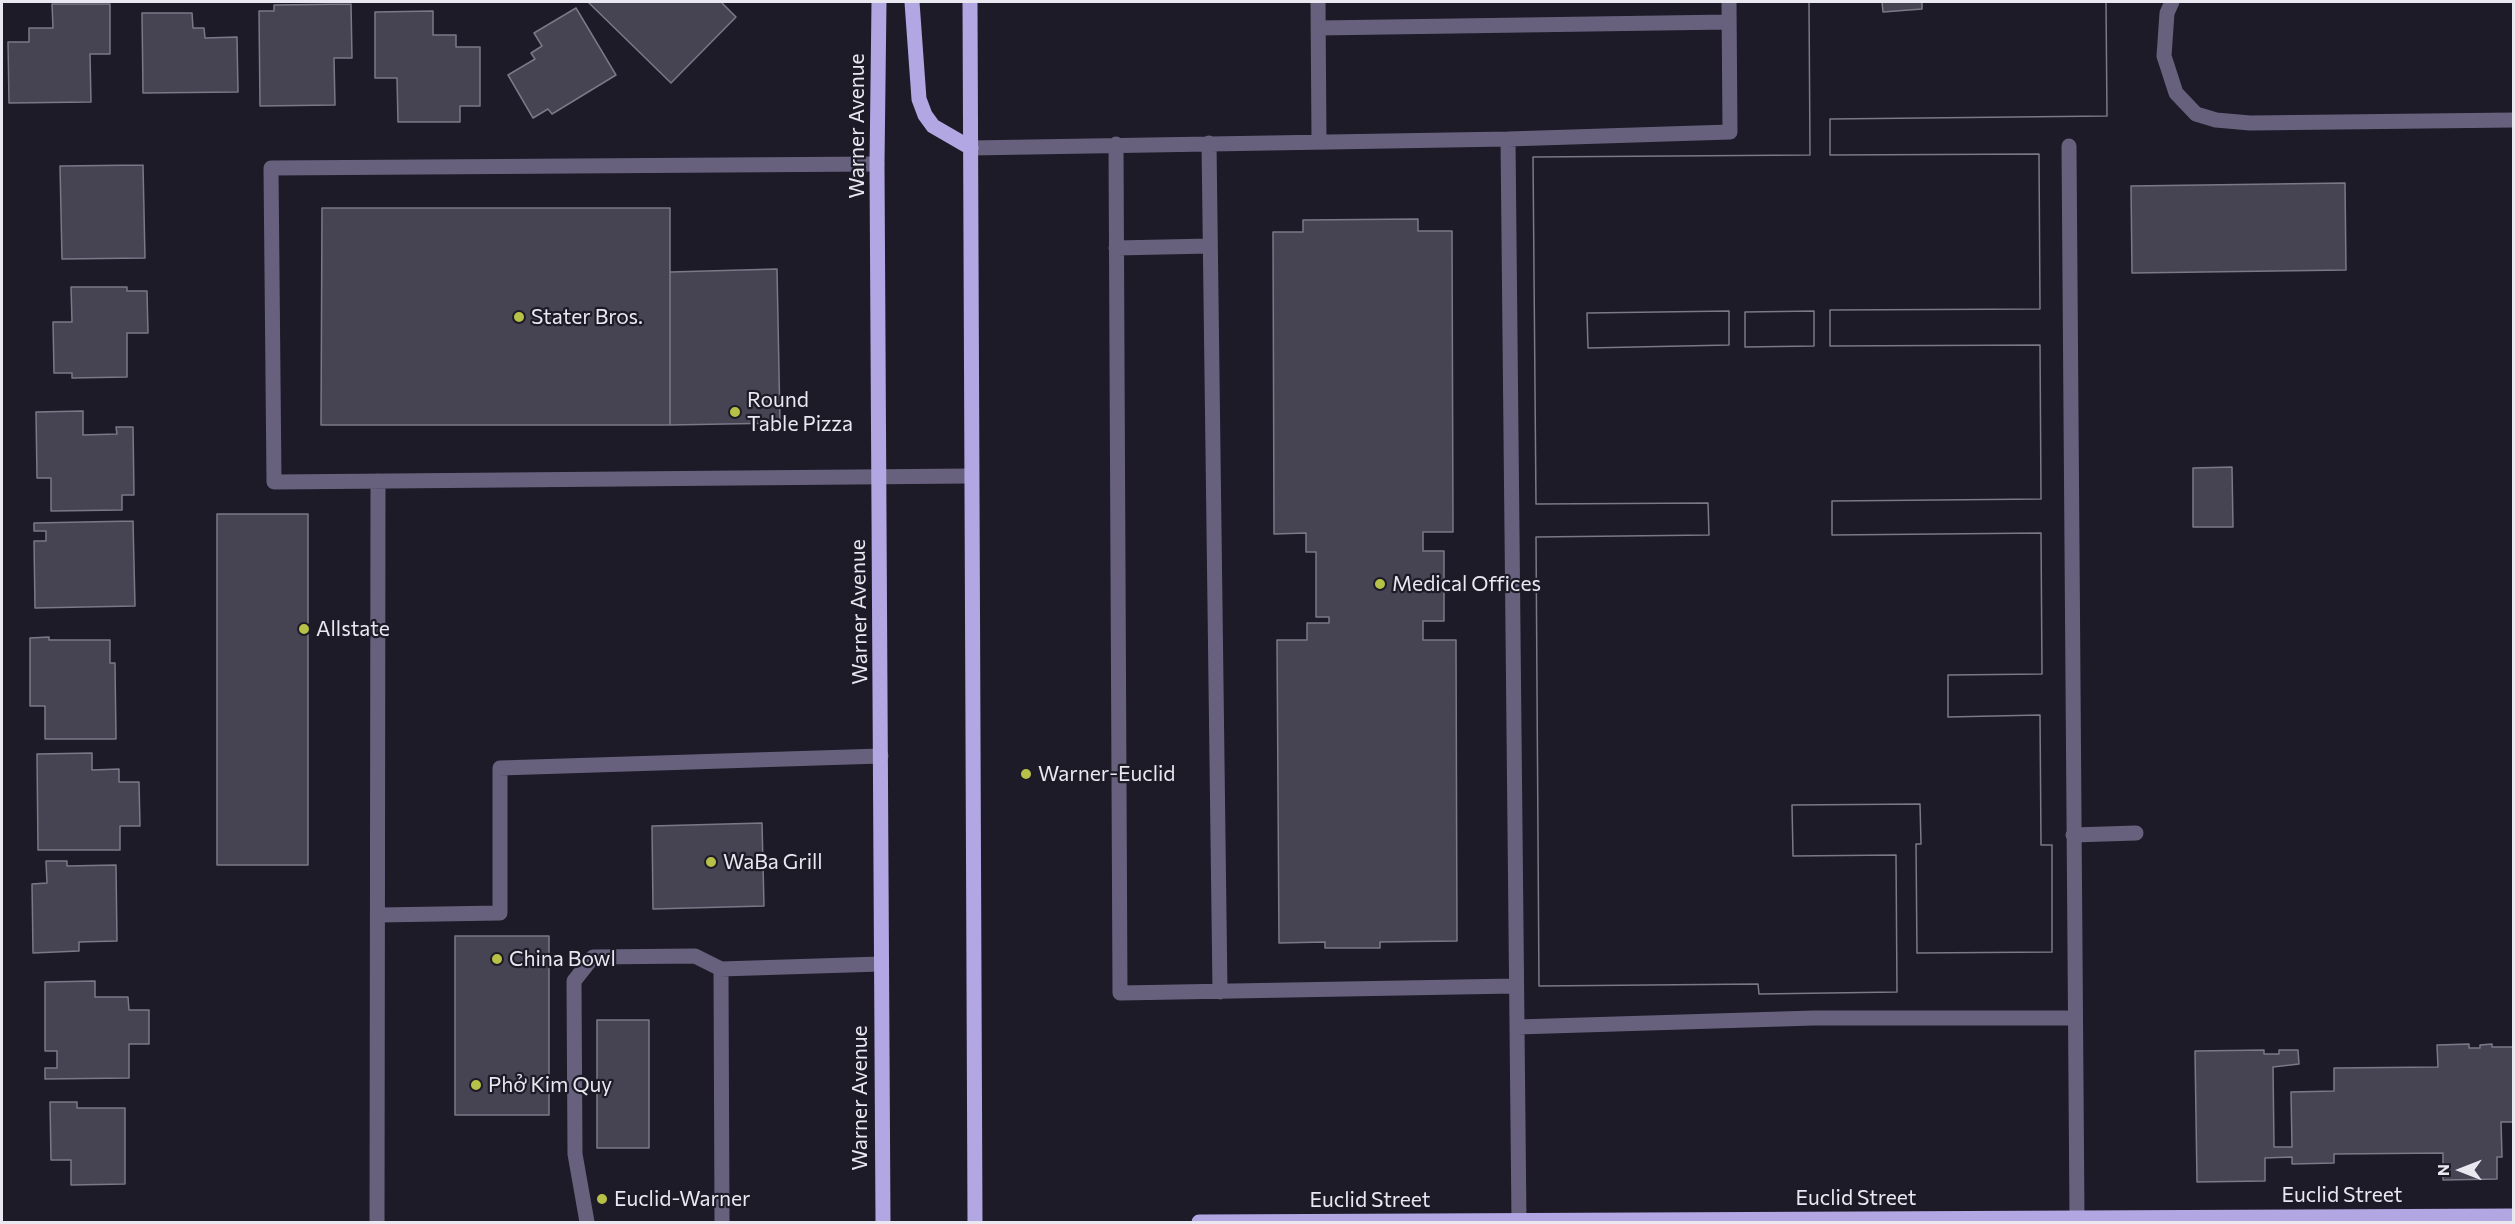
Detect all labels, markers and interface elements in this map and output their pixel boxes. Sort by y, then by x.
street label: Warner Avenue [844,53,870,199]
place label: Stater Bros. [531,304,643,330]
marker: Stater Bros. [512,310,526,324]
place label: Round Table Pizza [747,387,853,437]
marker: Round Table Pizza [728,405,742,419]
street label: Warner Avenue [845,539,873,685]
place label: Medical Offices [1392,571,1541,597]
marker: Medical Offices [1373,577,1387,591]
place label: Allstate [316,616,390,642]
marker: Allstate [297,622,311,636]
place label: Warner-Euclid [1038,761,1175,787]
marker: Warner-Euclid [1019,767,1033,781]
place label: WaBa Grill [723,849,823,875]
marker: WaBa Grill [704,855,718,869]
place label: China Bowl [509,946,616,972]
marker: China Bowl [490,952,504,966]
street label: Warner Avenue [847,1025,873,1171]
place label: Phở Kim Quy [488,1072,612,1098]
marker: Phở Kim Quy [469,1078,483,1092]
north arrow [2431,1140,2491,1200]
text: N [2433,1164,2452,1176]
street label: Euclid Street [2282,1182,2402,1208]
street label: Euclid Street [1796,1185,1916,1211]
place label: Euclid-Warner [614,1186,750,1212]
street label: Euclid Street [1310,1187,1430,1213]
marker: Euclid-Warner [595,1192,609,1206]

